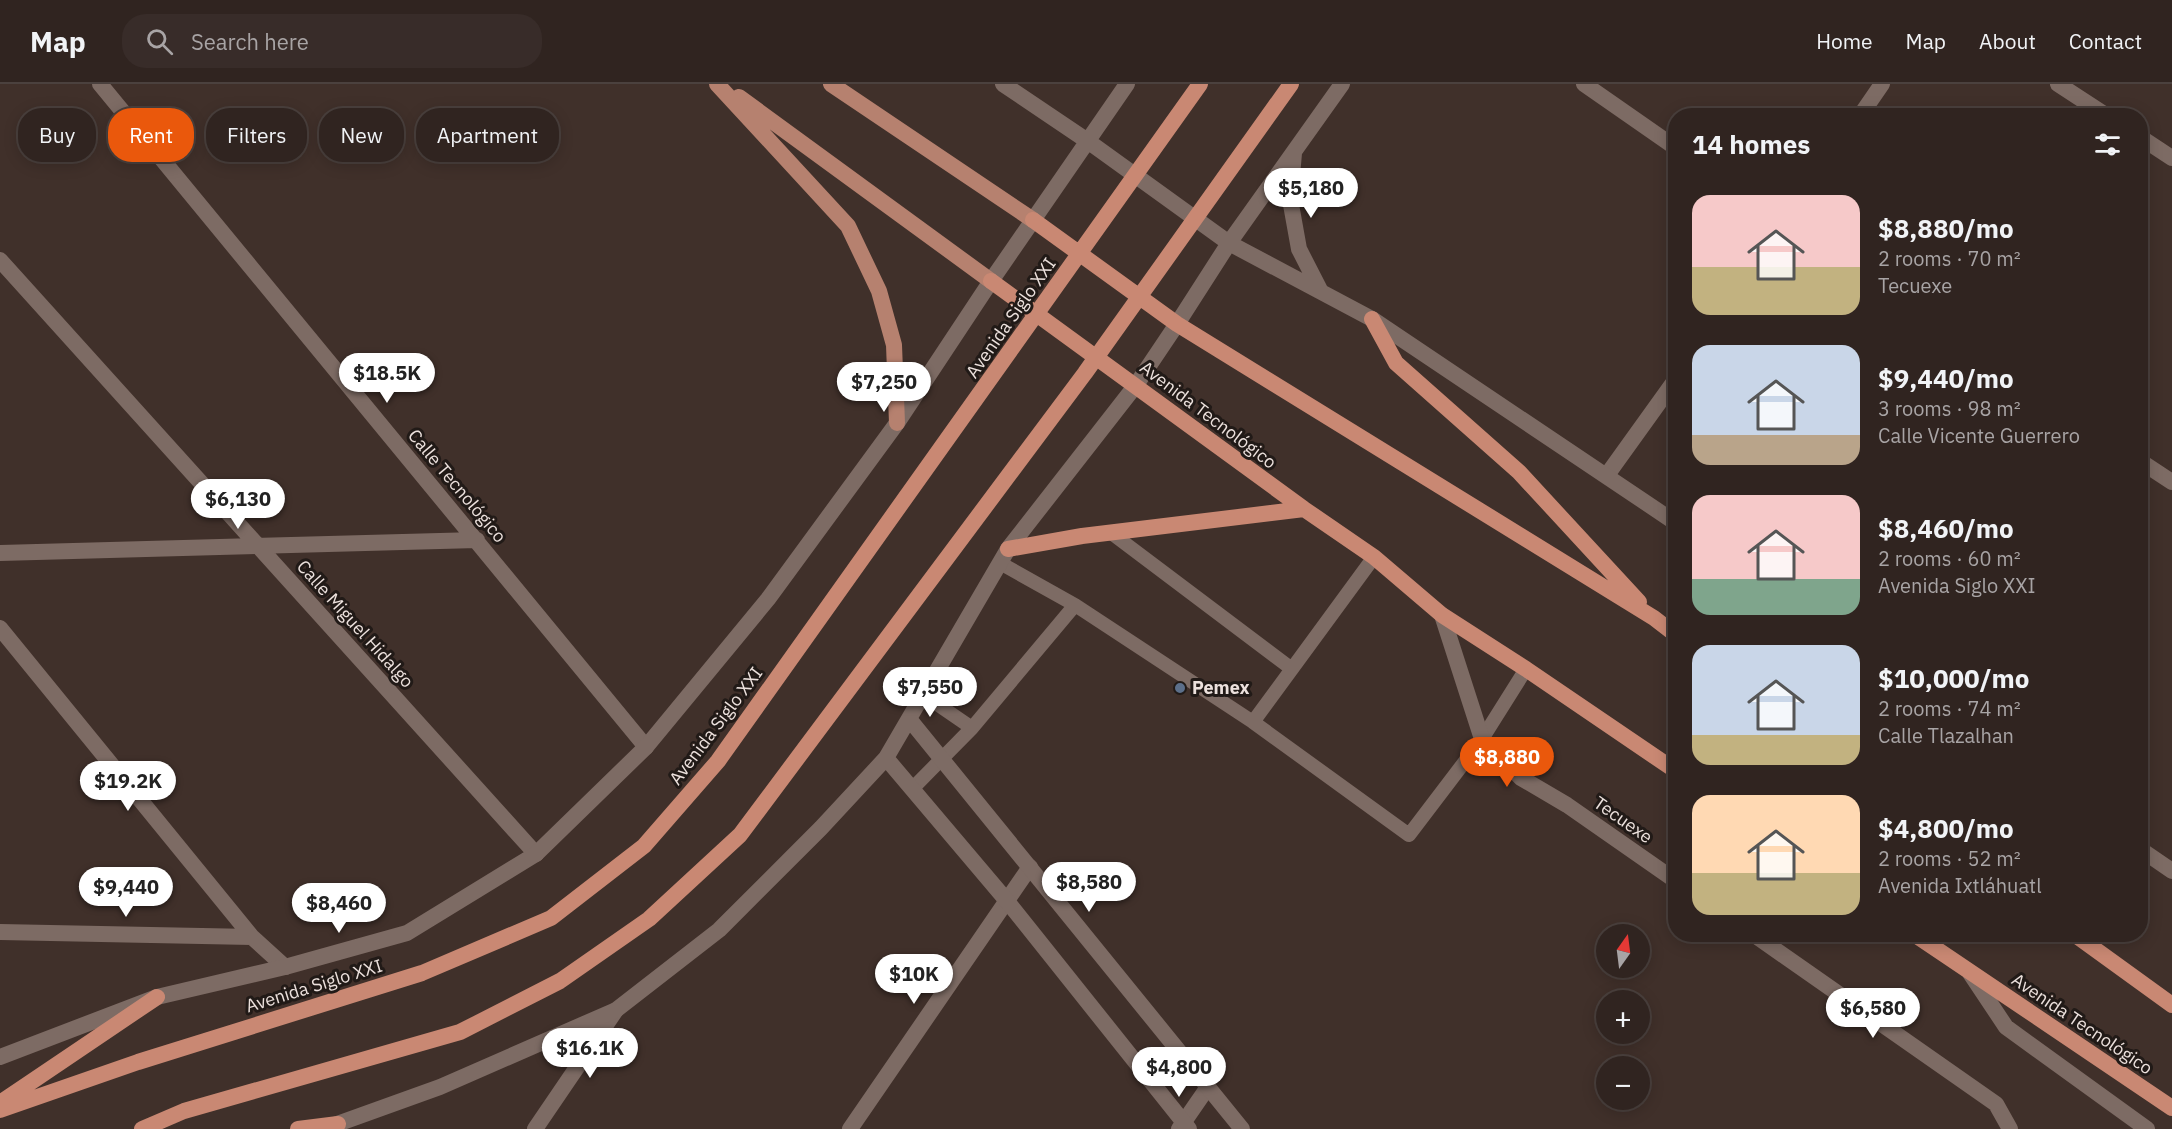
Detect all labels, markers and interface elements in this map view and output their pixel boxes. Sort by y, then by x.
search box [122,14,542,68]
text: Map [30,23,86,60]
icon: search [143,25,176,58]
text: Search here [191,27,309,56]
text: Home [1816,27,1873,55]
text: Map [1906,27,1946,55]
text: About [1979,27,2036,55]
text: Contact [2069,27,2142,55]
chip: Buy [18,108,96,162]
chip: Rent [108,108,194,162]
chip: Filters [206,108,307,162]
chip: New [319,108,404,162]
chip: Apartment [416,108,559,162]
text: 14 homes [1692,127,1810,161]
icon: filters [2091,128,2124,161]
pin: $5,180 [1262,168,1360,219]
text: $5,180 [1278,174,1344,201]
text: $8,880/mo [1878,211,2014,245]
icon: home [1740,219,1812,291]
text: 2 rooms · 70 m² [1878,245,2021,272]
street label: Avenida Siglo XXI [961,253,1061,382]
text: Tecuexe [1878,272,1952,299]
pin: $18.5K [338,353,436,404]
street label: Avenida Tecnológico [1135,356,1281,473]
text: $18.5K [353,359,421,386]
text: $9,440/mo [1878,361,2014,395]
pin: $7,250 [835,362,933,413]
text: $7,250 [851,368,917,395]
icon: home [1740,369,1812,441]
text: 3 rooms · 98 m² [1878,395,2021,422]
text: Calle Vicente Guerrero [1878,422,2080,449]
street label: Calle Tecnológico [403,424,512,547]
pin: $6,130 [189,479,287,530]
text: $6,130 [205,485,271,512]
text: $8,460/mo [1878,511,2014,545]
icon: home [1740,519,1812,591]
text: 2 rooms · 60 m² [1878,545,2021,572]
street label: Calle Miguel Hidalgo [292,555,419,692]
text: Avenida Siglo XXI [1878,572,2036,599]
text: $10,000/mo [1878,661,2029,695]
street label: Avenida Siglo XXI [664,662,767,789]
pin: $7,550 [881,667,979,718]
icon: home [1740,669,1812,741]
text: $7,550 [897,673,963,700]
place label: Pemex [1192,676,1250,699]
marker: Pemex [1173,681,1187,695]
text: 2 rooms · 74 m² [1878,695,2021,722]
text: Calle Tlazalhan [1878,722,2014,749]
pin: $8,880 [1458,737,1556,788]
text: $8,880 [1474,743,1540,770]
pin: $19.2K [79,761,177,812]
text: $19.2K [94,767,162,794]
street label: Tecuexe [1589,791,1657,848]
text: $4,800/mo [1878,811,2014,845]
icon: home [1740,819,1812,891]
text: 2 rooms · 52 m² [1878,845,2021,872]
pin: $8,580 [1040,862,1138,913]
pin: $9,440 [77,867,175,918]
text: $8,580 [1056,868,1122,895]
text: Avenida Ixtláhuatl [1878,872,2042,899]
text: $9,440 [93,873,159,900]
pin: $8,460 [290,883,388,934]
text: $8,460 [306,889,372,916]
north arrow [1596,924,1650,978]
map controls [1596,924,1650,1110]
street label: Avenida Siglo XXI [243,954,385,1017]
pin: $10K [878,954,950,1005]
text: $10K [889,960,939,987]
street label: Avenida Tecnológico [2007,968,2157,1079]
pin: $6,580 [1824,988,1922,1039]
button: + [1596,990,1650,1044]
text: $6,580 [1840,994,1906,1021]
pin: $16.1K [541,1028,639,1079]
text: $16.1K [556,1034,624,1061]
pin: $4,800 [1130,1047,1228,1098]
text: $4,800 [1146,1053,1212,1080]
button: − [1596,1056,1650,1110]

